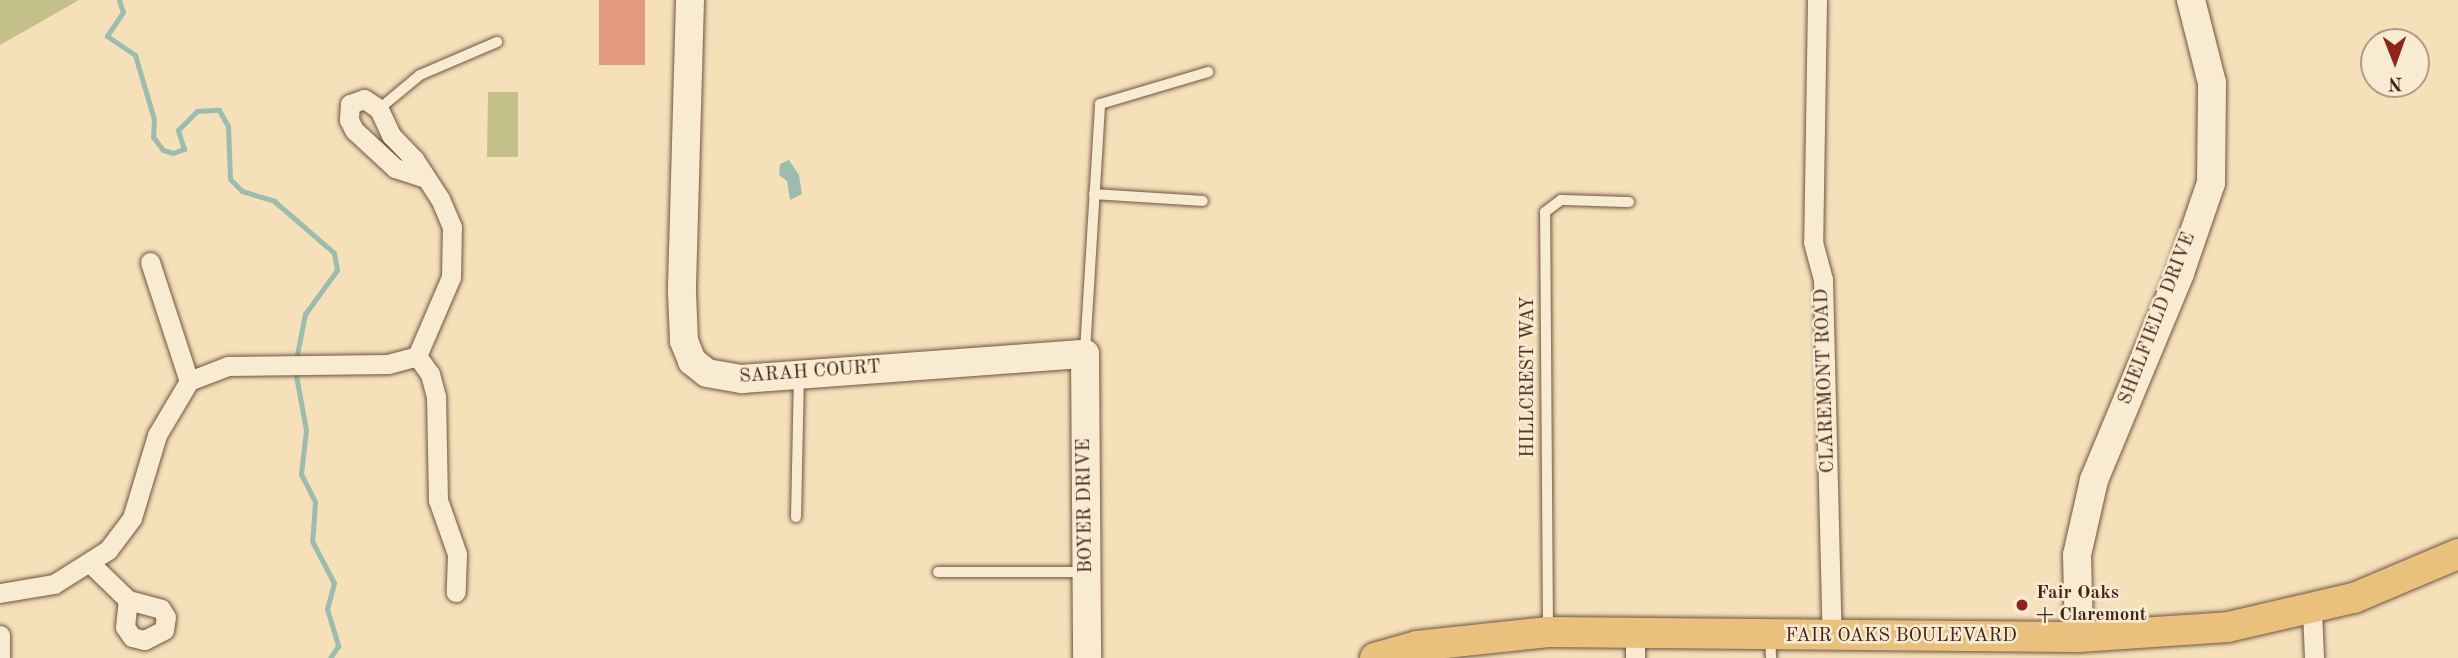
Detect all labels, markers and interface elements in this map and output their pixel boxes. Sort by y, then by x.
north arrow [2360,28,2430,98]
text: N [2388,73,2403,92]
street label: SHELFIELD DRIVE [2115,230,2201,408]
street label: CLAREMONT ROAD [1811,288,1841,474]
street label: HILLCREST WAY [1518,296,1540,458]
street label: SARAH COURT [739,357,881,389]
street label: BOYER DRIVE [1073,438,1099,574]
place label: Fair Oaks + Claremont [2036,583,2147,627]
marker: Fair Oaks + Claremont [2014,597,2030,613]
street label: FAIR OAKS BOULEVARD [1785,626,2017,648]

